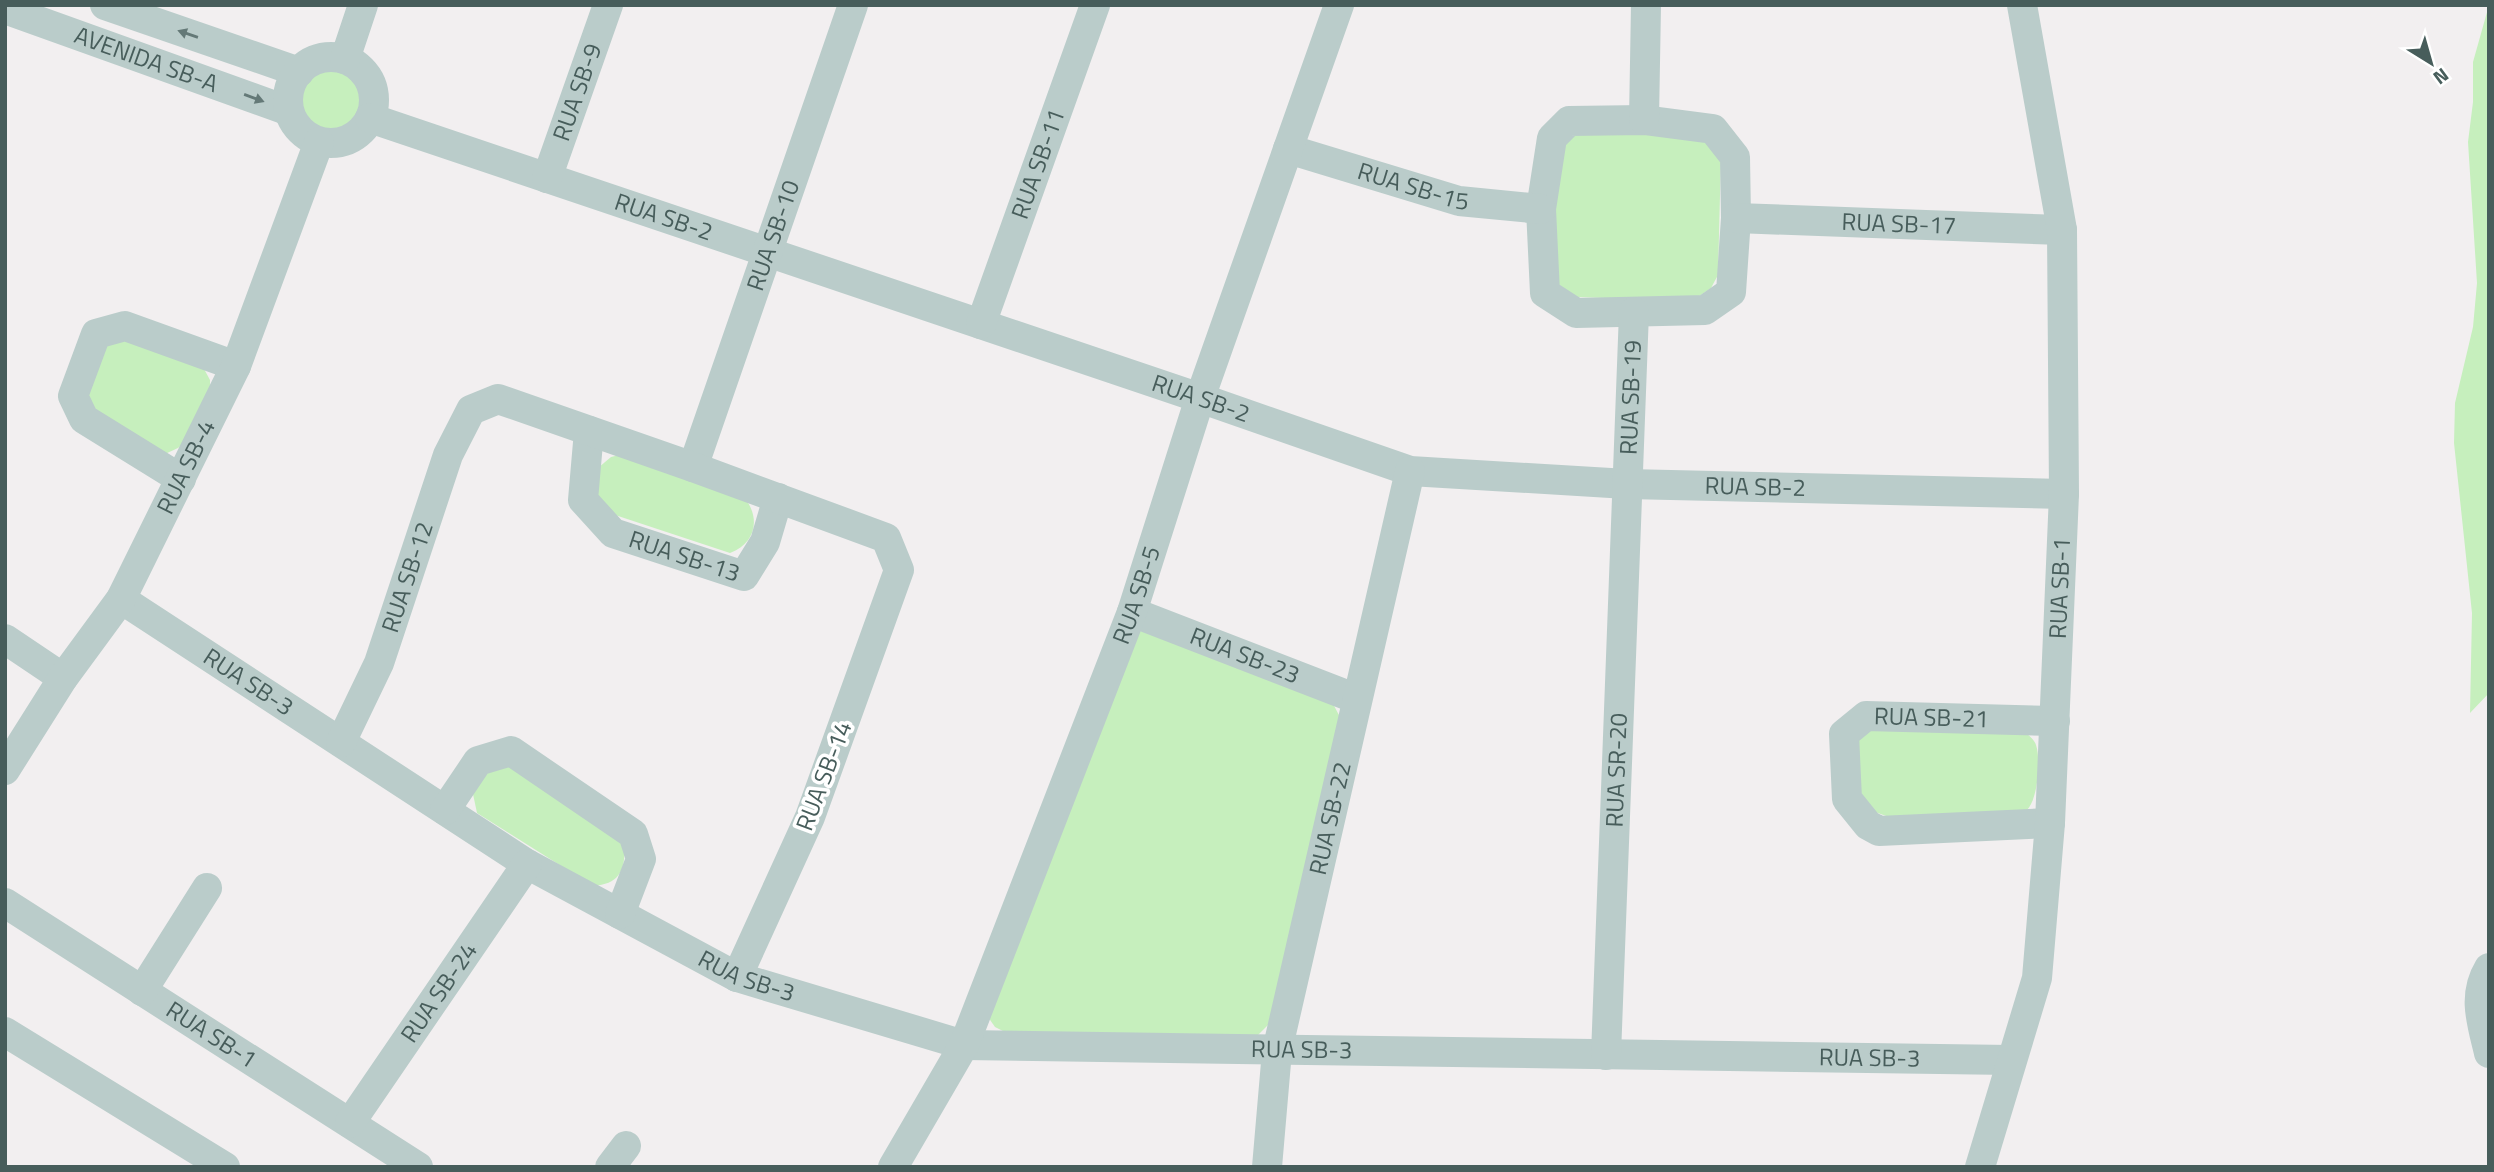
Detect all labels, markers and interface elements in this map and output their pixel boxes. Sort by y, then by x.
street label: AVENIDA SB-A [70,16,223,101]
one-way arrow [177,28,198,39]
north arrow [2396,28,2466,98]
street label: RUA SB-9 [542,38,610,146]
text: N [2428,61,2456,93]
one-way arrow [244,93,265,104]
street label: RUA SB-11 [1001,103,1074,224]
street label: RUA SB-15 [1353,152,1471,219]
street label: RUA SB-10 [736,175,808,295]
street label: RUA SB-2 [610,183,718,249]
street label: RUA SB-17 [1841,203,1957,243]
street label: RUA SB-19 [1610,339,1650,456]
street label: RUA SB-2 [1147,364,1255,431]
street label: RUA SB-4 [147,413,224,520]
street label: RUA SB-2 [1704,467,1806,505]
street label: RUA SB-12 [371,517,442,637]
street label: RUA SB-13 [624,520,745,591]
street label: RUA SB-1 [2039,537,2079,640]
street label: RUA SB-5 [1102,541,1169,649]
street label: RUA SB-23 [1185,617,1305,692]
street label: RUA SB-3 [197,638,301,724]
street label: RUA SB-21 [1873,697,1989,736]
street label: RUA SR-20 [1596,712,1636,828]
street label: RUA SB-14 [786,716,860,836]
street label: RUA SB-22 [1299,758,1360,878]
street label: RUA SB-24 [391,934,486,1050]
street label: RUA SB-3 [692,940,799,1010]
street label: RUA SB-1 [160,992,264,1077]
street label: RUA SB-3 [1251,1030,1353,1068]
street label: RUA SB-3 [1819,1038,1921,1076]

